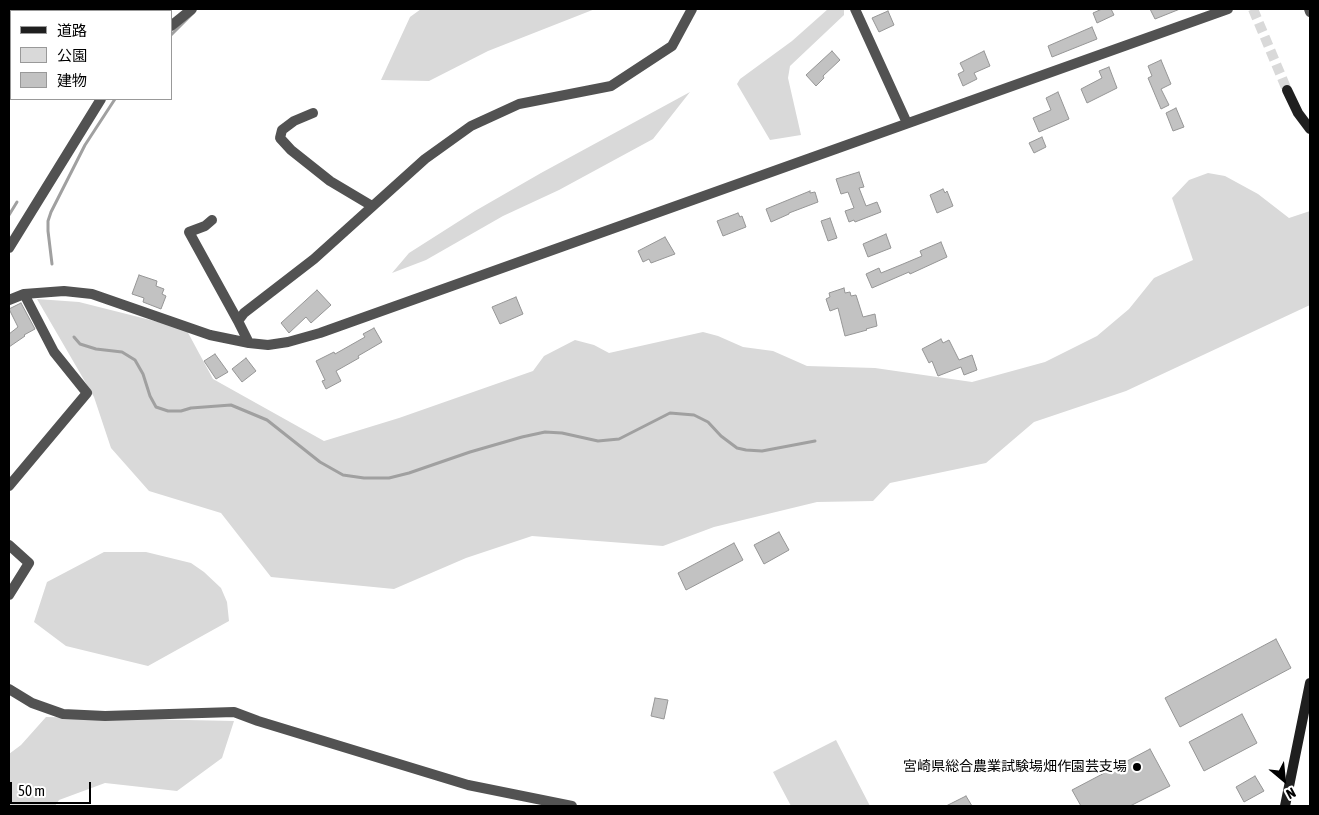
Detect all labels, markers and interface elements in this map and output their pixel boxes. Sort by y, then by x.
legend [10,10,172,100]
text: 道路 [57,22,87,39]
text: 公園 [57,47,87,64]
text: 建物 [57,72,87,89]
north arrow [1259,755,1309,805]
place label: 宮崎県総合農業試験場畑作園芸支場 [903,759,1127,775]
marker: 宮崎県総合農業試験場畑作園芸支場 [1131,761,1143,773]
scale bar [12,772,94,804]
text: 50 m [18,782,45,799]
text: N [1284,784,1298,802]

